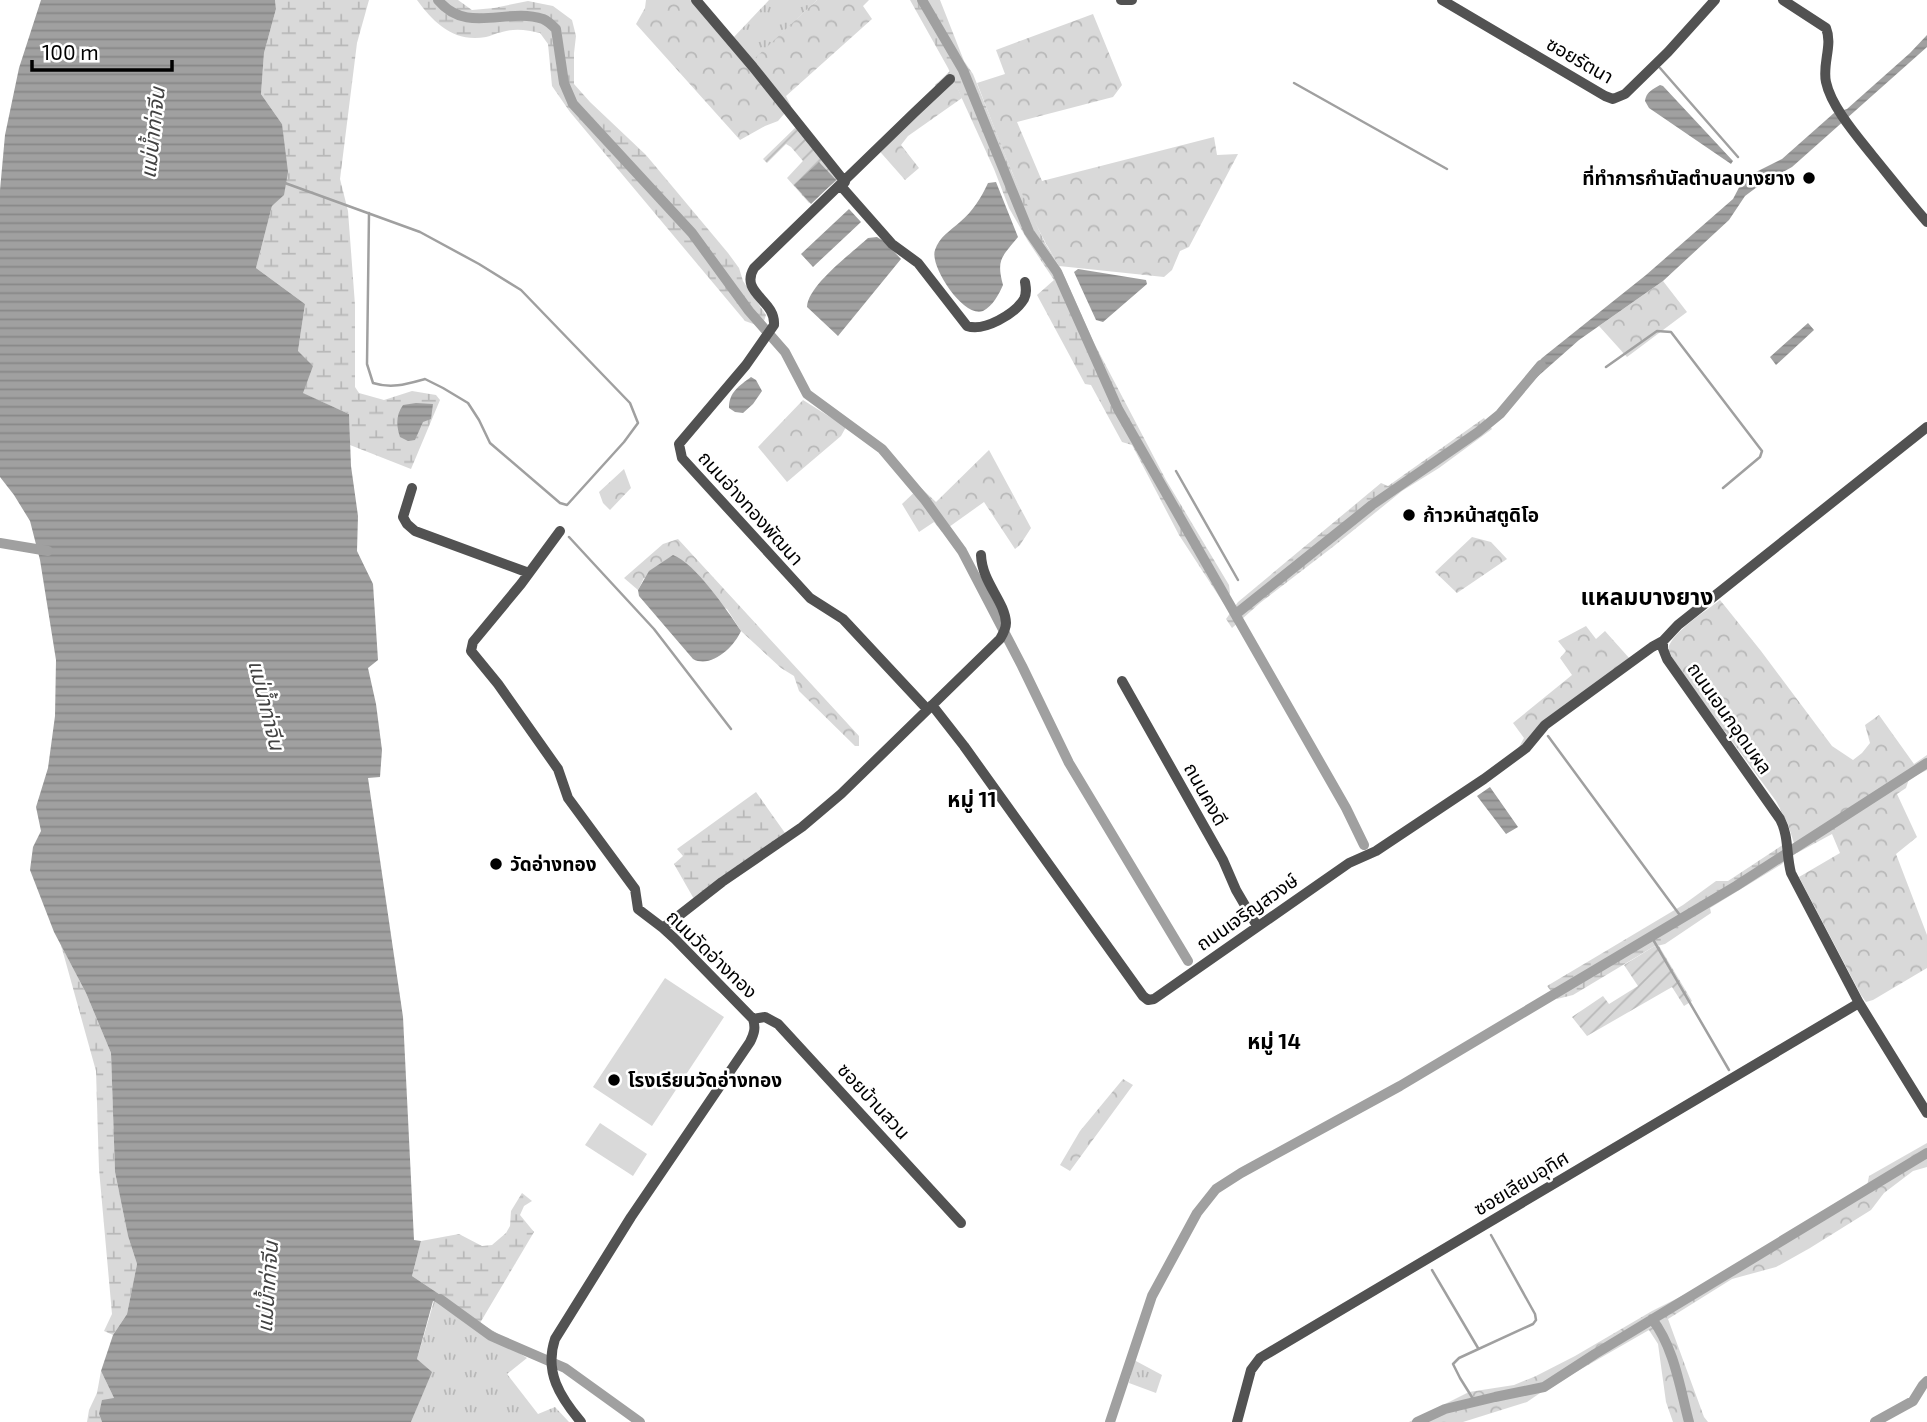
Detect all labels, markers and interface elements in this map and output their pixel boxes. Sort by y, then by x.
scale bar [32,28,172,72]
street label: ซอยรัตนา [1543,31,1618,88]
text: 100 m [42,39,99,64]
water label: แม่น้ำท่าจีน [133,85,169,180]
place label: ที่ทำการกำนัลตำบลบางยาง [1582,165,1795,189]
marker: ที่ทำการกำนัลตำบลบางยาง [1801,170,1817,186]
street label: ถนนอ่างทองพัฒนา [694,446,809,570]
place label: ก้าวหน้าสตูดิโอ [1423,503,1539,527]
marker: ก้าวหน้าสตูดิโอ [1401,507,1417,523]
district label: แหลมบางยาง [1581,582,1713,610]
water label: แม่น้ำท่าจีน [244,657,292,753]
street label: ถนนเอนกอุดมผล [1682,657,1778,779]
street label: ถนนคงดี [1180,758,1233,829]
district label: หมู่ 11 [947,786,997,813]
place label: วัดอ่างทอง [510,852,597,875]
marker: วัดอ่างทอง [488,856,504,872]
street label: ถนนเจริญสวงษ์ [1191,868,1302,955]
street label: ถนนวัดอ่างทอง [662,905,763,1003]
district label: หมู่ 14 [1247,1028,1301,1055]
street label: ซอยบ้านสวน [833,1058,915,1143]
place label: โรงเรียนวัดอ่างทอง [628,1068,782,1091]
marker: โรงเรียนวัดอ่างทอง [606,1072,622,1088]
street label: ซอยเลียบอุทิศ [1469,1145,1573,1221]
water label: แม่น้ำท่าจีน [250,1239,282,1333]

